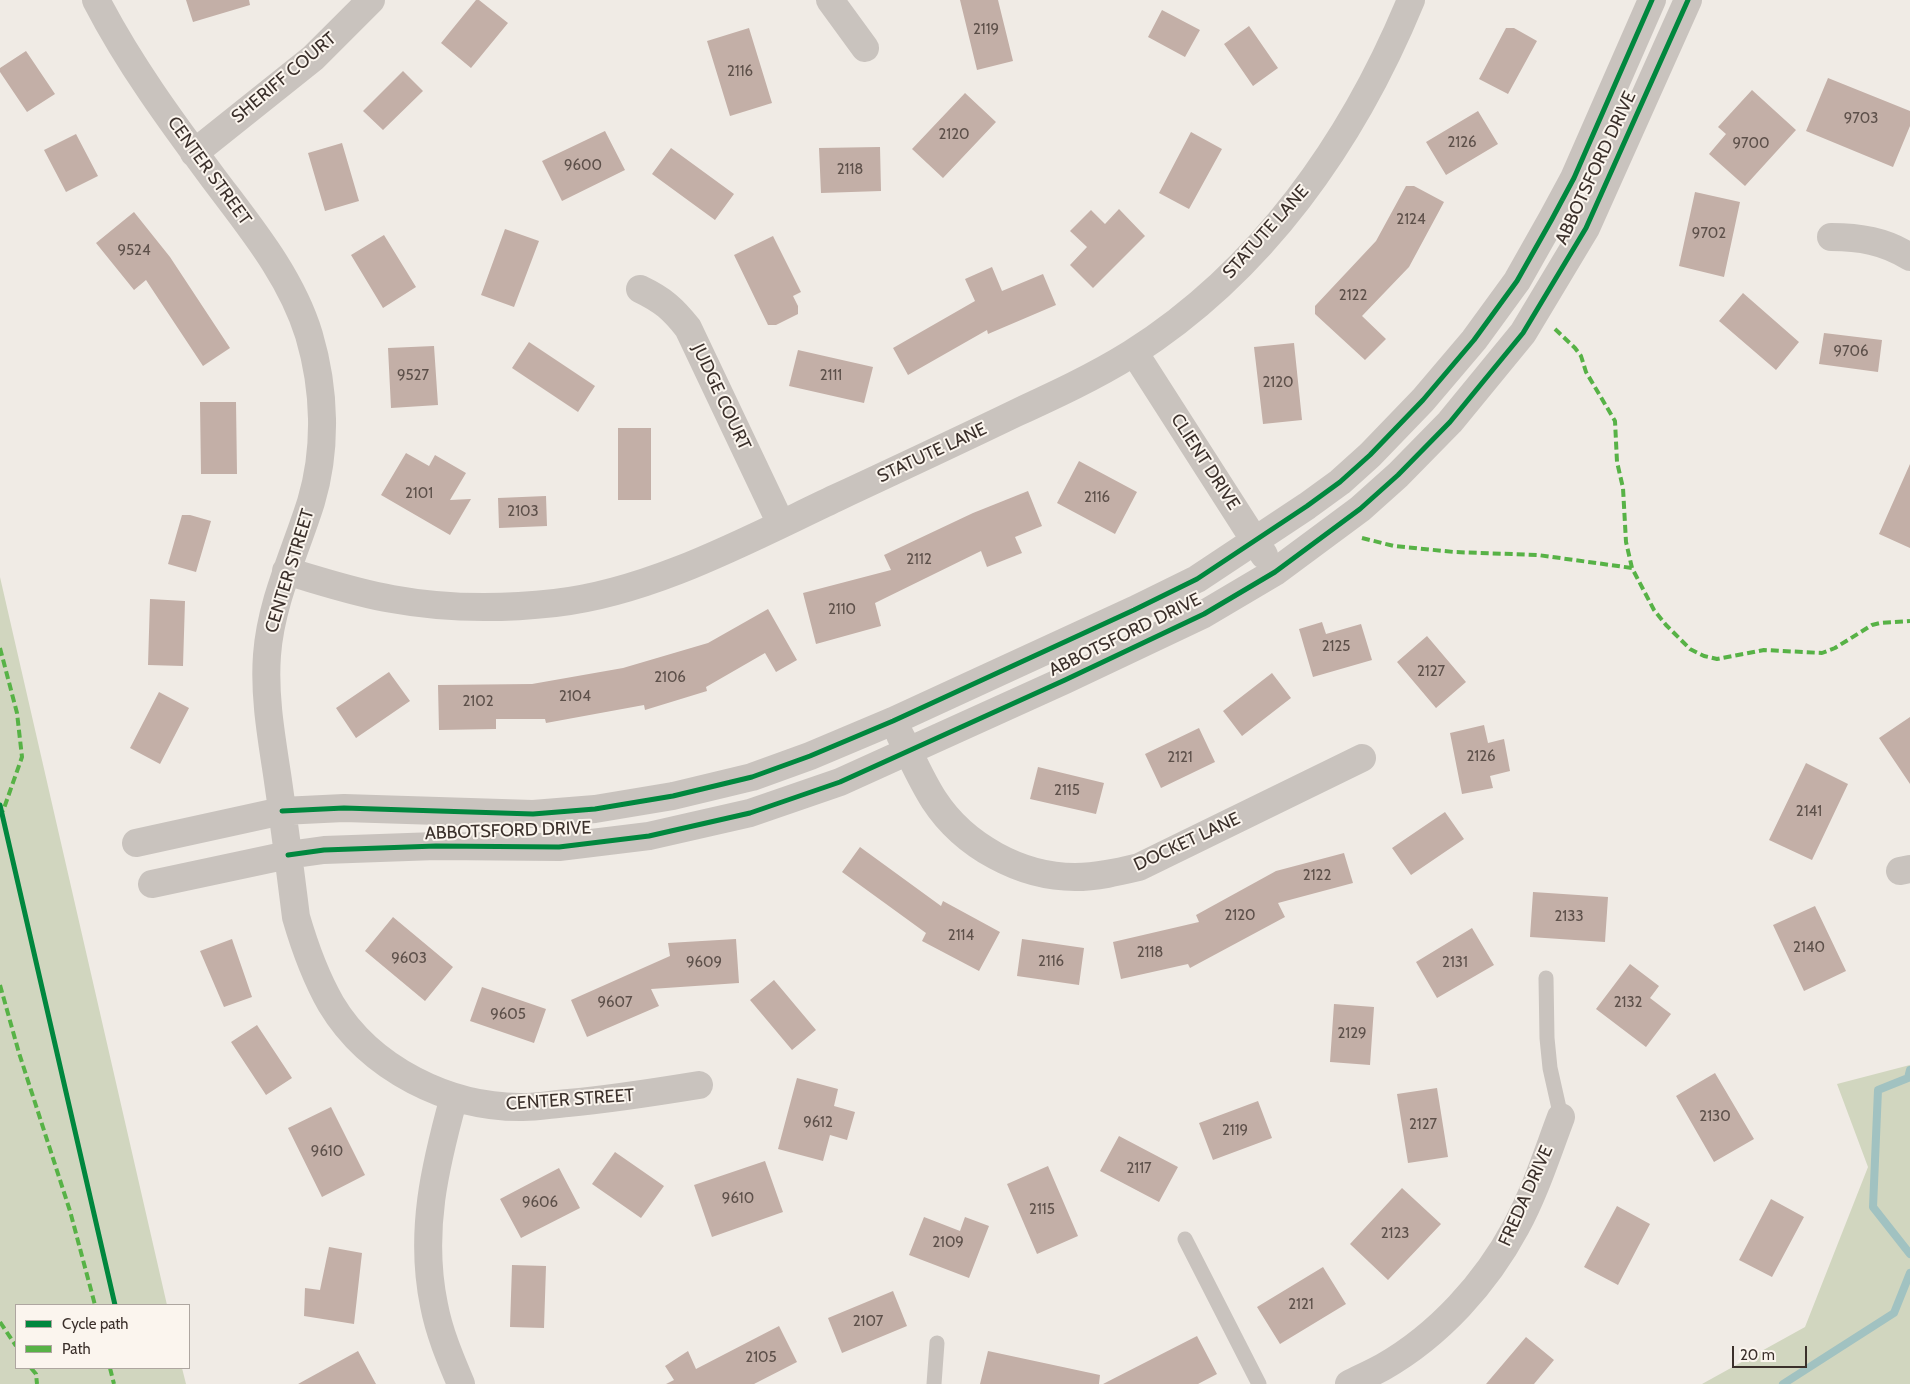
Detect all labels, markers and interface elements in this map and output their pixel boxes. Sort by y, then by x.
house number: 2119 [973,21,999,39]
street label: SHERIFF COURT [227,28,341,128]
house number: 2116 [727,63,753,81]
street label: ABBOTSFORD DRIVE [1551,88,1641,248]
house number: 9703 [1844,110,1878,128]
street label: CENTER STREET [162,113,256,229]
house number: 2120 [938,126,970,144]
house number: 2126 [1447,134,1477,152]
house number: 9700 [1733,135,1769,153]
house number: 9600 [564,157,602,175]
house number: 2118 [837,161,863,179]
street label: STATUTE LANE [1218,181,1314,283]
house number: 2124 [1396,211,1426,229]
house number: 9702 [1692,225,1726,243]
house number: 9524 [117,242,151,260]
house number: 2122 [1339,287,1367,305]
street label: JUDGE COURT [687,340,755,454]
house number: 9706 [1834,343,1868,361]
house number: 9527 [397,367,429,385]
house number: 2111 [820,367,842,385]
house number: 2120 [1262,374,1294,392]
street label: CLIENT DRIVE [1166,410,1244,514]
street label: STATUTE LANE [874,418,990,488]
house number: 2101 [405,485,433,503]
house number: 2116 [1084,489,1110,507]
house number: 2103 [507,503,539,521]
street label: CENTER STREET [261,506,319,636]
house number: 2112 [906,551,932,569]
street label: ABBOTSFORD DRIVE [1045,589,1205,681]
house number: 2110 [828,601,856,619]
house number: 2125 [1322,638,1350,656]
house number: 2127 [1417,663,1445,681]
house number: 2106 [654,669,686,687]
house number: 2104 [559,688,591,706]
house number: 2102 [462,693,494,711]
house number: 2126 [1466,748,1496,766]
house number: 2121 [1167,749,1193,767]
house number: 2115 [1054,782,1080,800]
house number: 2141 [1796,803,1822,821]
street label: DOCKET LANE [1131,808,1243,876]
street label: ABBOTSFORD DRIVE [424,817,592,845]
house number: 2122 [1303,867,1331,885]
house number: 2120 [1224,907,1256,925]
house number: 2133 [1555,908,1583,926]
house number: 2114 [948,927,974,945]
house number: 2140 [1793,939,1825,957]
house number: 2118 [1137,944,1163,962]
house number: 9603 [391,950,427,968]
house number: 2116 [1038,953,1064,971]
house number: 9609 [686,954,722,972]
house number: 2131 [1442,954,1468,972]
house number: 9607 [598,994,632,1012]
house number: 2132 [1614,994,1642,1012]
house number: 9605 [490,1006,526,1024]
house number: 2129 [1337,1025,1367,1043]
street label: CENTER STREET [505,1085,635,1115]
house number: 2130 [1699,1108,1731,1126]
house number: 9612 [803,1114,833,1132]
house number: 2127 [1409,1116,1437,1134]
house number: 2119 [1222,1122,1248,1140]
street label: FREDA DRIVE [1494,1142,1558,1250]
house number: 9610 [311,1143,343,1161]
house number: 2117 [1126,1160,1152,1178]
house number: 9610 [722,1190,754,1208]
house number: 9606 [522,1194,558,1212]
house number: 2115 [1029,1201,1055,1219]
house number: 2123 [1381,1225,1409,1243]
house number: 2109 [932,1234,964,1252]
house number: 2121 [1288,1296,1314,1314]
legend [15,1304,190,1369]
house number: 2107 [853,1313,883,1331]
text: Cycle path [62,1315,128,1333]
scale bar [1735,1336,1810,1368]
text: Path [62,1340,91,1358]
text: 20 m [1740,1346,1775,1364]
house number: 2105 [745,1349,777,1367]

